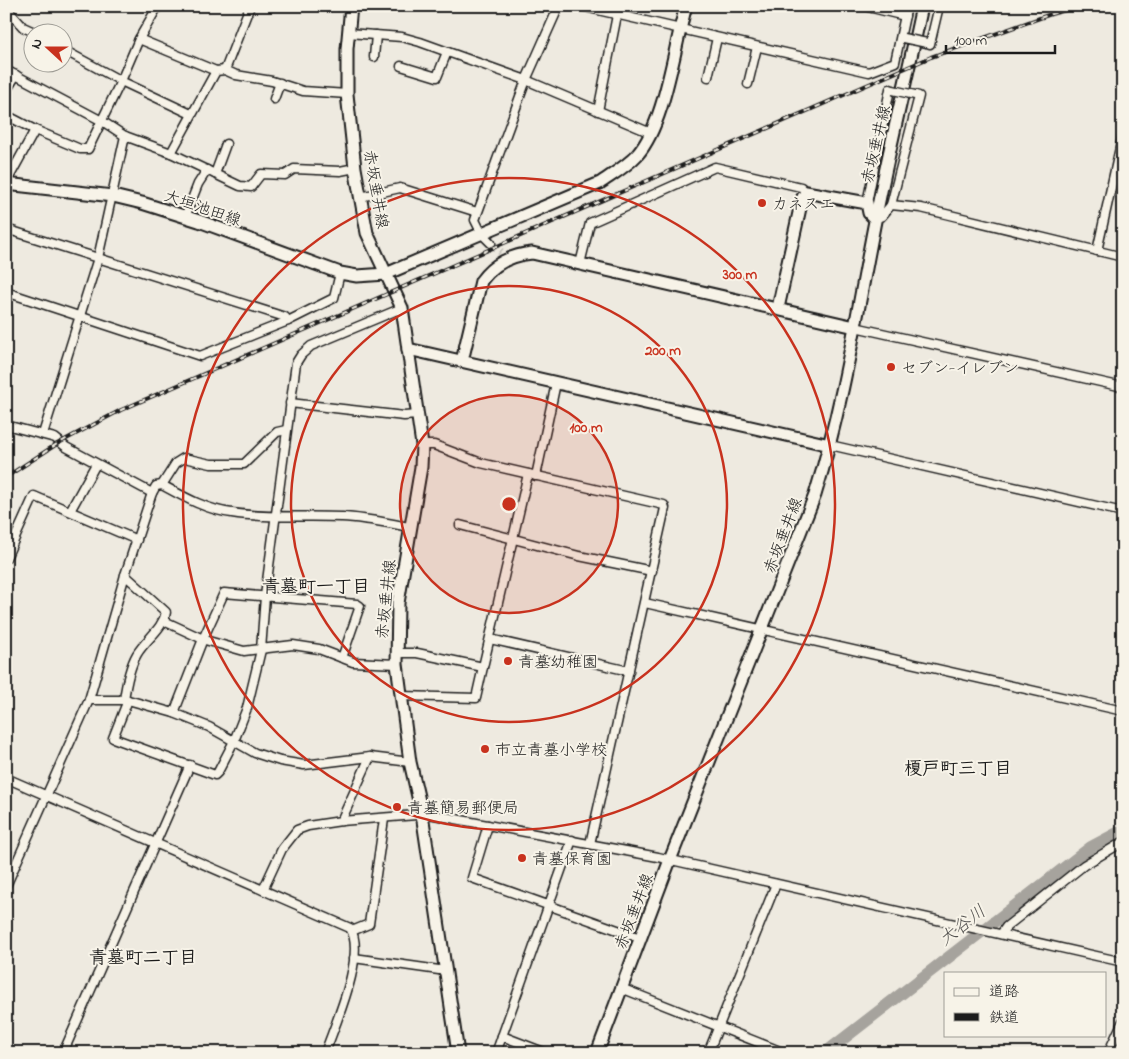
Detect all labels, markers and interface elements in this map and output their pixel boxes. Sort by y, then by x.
north arrow [22,22,72,72]
scale bar [946,22,1055,54]
text: 100 m [954,30,987,52]
text: N [26,36,49,52]
street label: 赤坂垂井線 [856,103,898,186]
street label: 赤坂垂井線 [356,148,394,231]
street label: 大垣池田線 [161,185,244,233]
place label: カネスエ [772,193,835,217]
marker: カネスエ [756,197,768,209]
text: 300 m [722,264,758,286]
text: 200 m [644,340,681,362]
place label: セブン-イレブン [901,357,1019,381]
marker: セブン-イレブン [885,361,897,373]
text: 100 m [569,417,603,439]
street label: 赤坂垂井線 [758,494,809,577]
centre of rings [500,495,518,513]
street label: 赤坂垂井線 [371,558,403,640]
district label: 青墓町一丁目 [262,575,370,601]
place label: 青墓幼稚園 [518,651,598,675]
marker: 青墓幼稚園 [502,655,514,667]
place label: 市立青墓小学校 [495,739,607,763]
marker: 市立青墓小学校 [479,743,491,755]
district label: 榎戸町三丁目 [904,757,1012,783]
place label: 青墓簡易郵便局 [407,797,519,821]
marker: 青墓簡易郵便局 [391,801,403,813]
place label: 青墓保育園 [532,848,612,872]
marker: 青墓保育園 [516,852,528,864]
street label: 赤坂垂井線 [609,870,660,953]
water label: 大谷川 [934,900,993,953]
district label: 青墓町二丁目 [89,946,197,972]
legend [944,972,1106,1036]
text: 道路 [989,981,1019,1003]
text: 鉄道 [989,1007,1019,1029]

